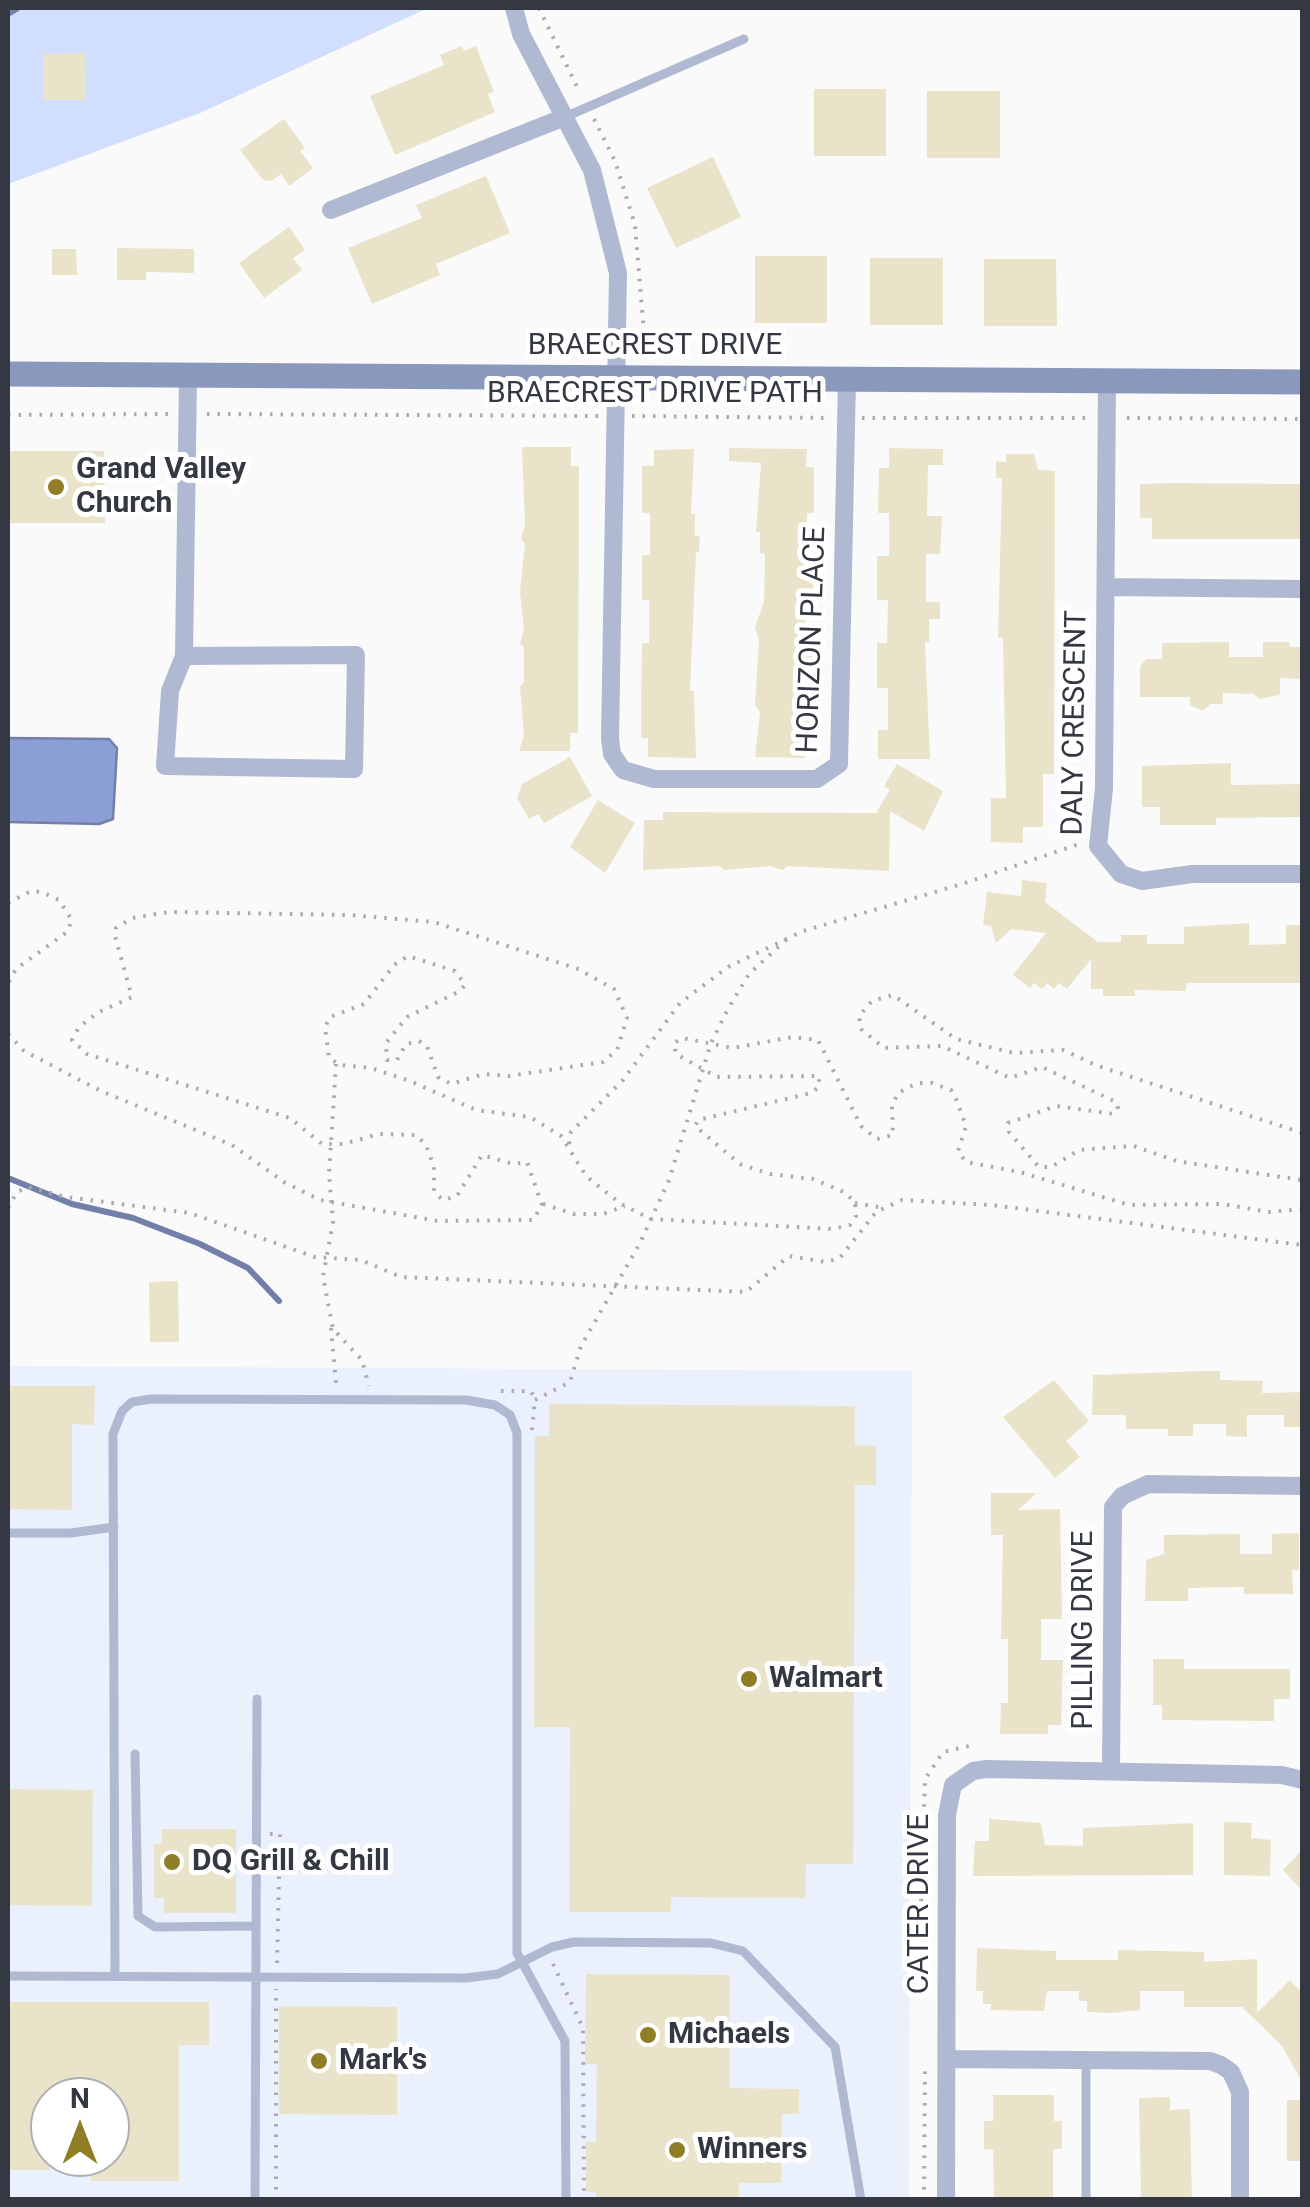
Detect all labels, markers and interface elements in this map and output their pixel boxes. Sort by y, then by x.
street label: BRAECREST DRIVE [528,328,782,364]
street label: BRAECREST DRIVE PATH [487,376,823,412]
place label: Grand Valley Church [76,452,246,522]
marker: Grand Valley Church [45,476,67,498]
street label: HORIZON PLACE [791,526,835,754]
street label: DALY CRESCENT [1056,610,1096,836]
street label: PILLING DRIVE [1066,1530,1102,1730]
place label: Walmart [769,1661,883,1697]
marker: Walmart [738,1668,760,1690]
street label: CATER DRIVE [902,1814,938,1994]
place label: DQ Grill & Chill [192,1844,390,1880]
marker: DQ Grill & Chill [161,1851,183,1873]
place label: Michaels [668,2017,790,2053]
marker: Michaels [637,2024,659,2046]
place label: Mark's [339,2043,427,2079]
marker: Mark's [308,2050,330,2072]
north arrow [30,2077,130,2177]
text: N [70,2082,90,2115]
place label: Winners [697,2132,807,2168]
marker: Winners [666,2139,688,2161]

